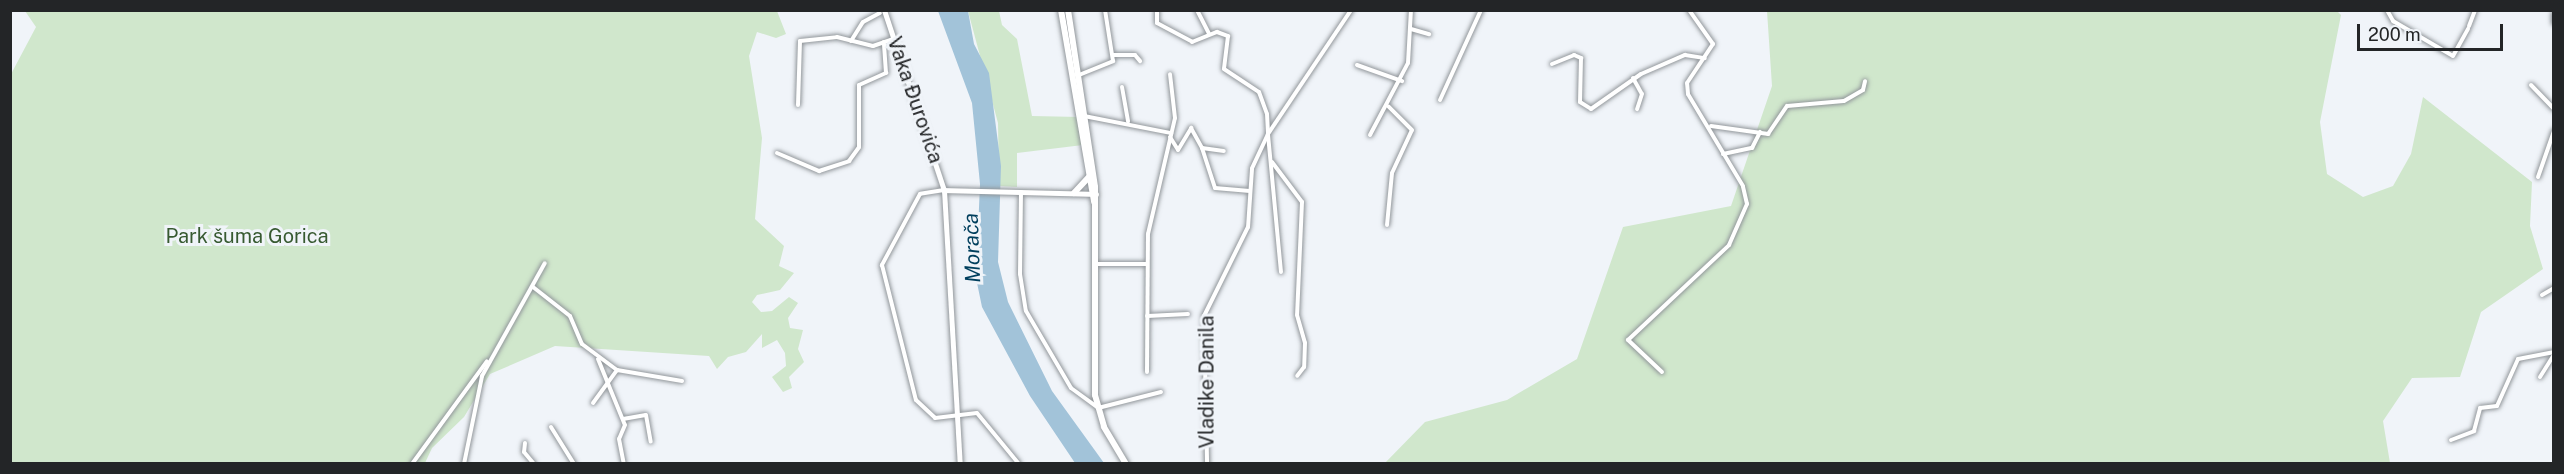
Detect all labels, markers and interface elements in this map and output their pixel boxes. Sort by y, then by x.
scale bar [2360,12,2506,50]
text: 200 m [2368,24,2421,45]
street label: Vaka Đurovića [882,34,948,166]
water label: Morača [958,213,986,283]
park label: Park šuma Gorica [165,224,329,248]
street label: Vladike Danila [1195,315,1219,449]

